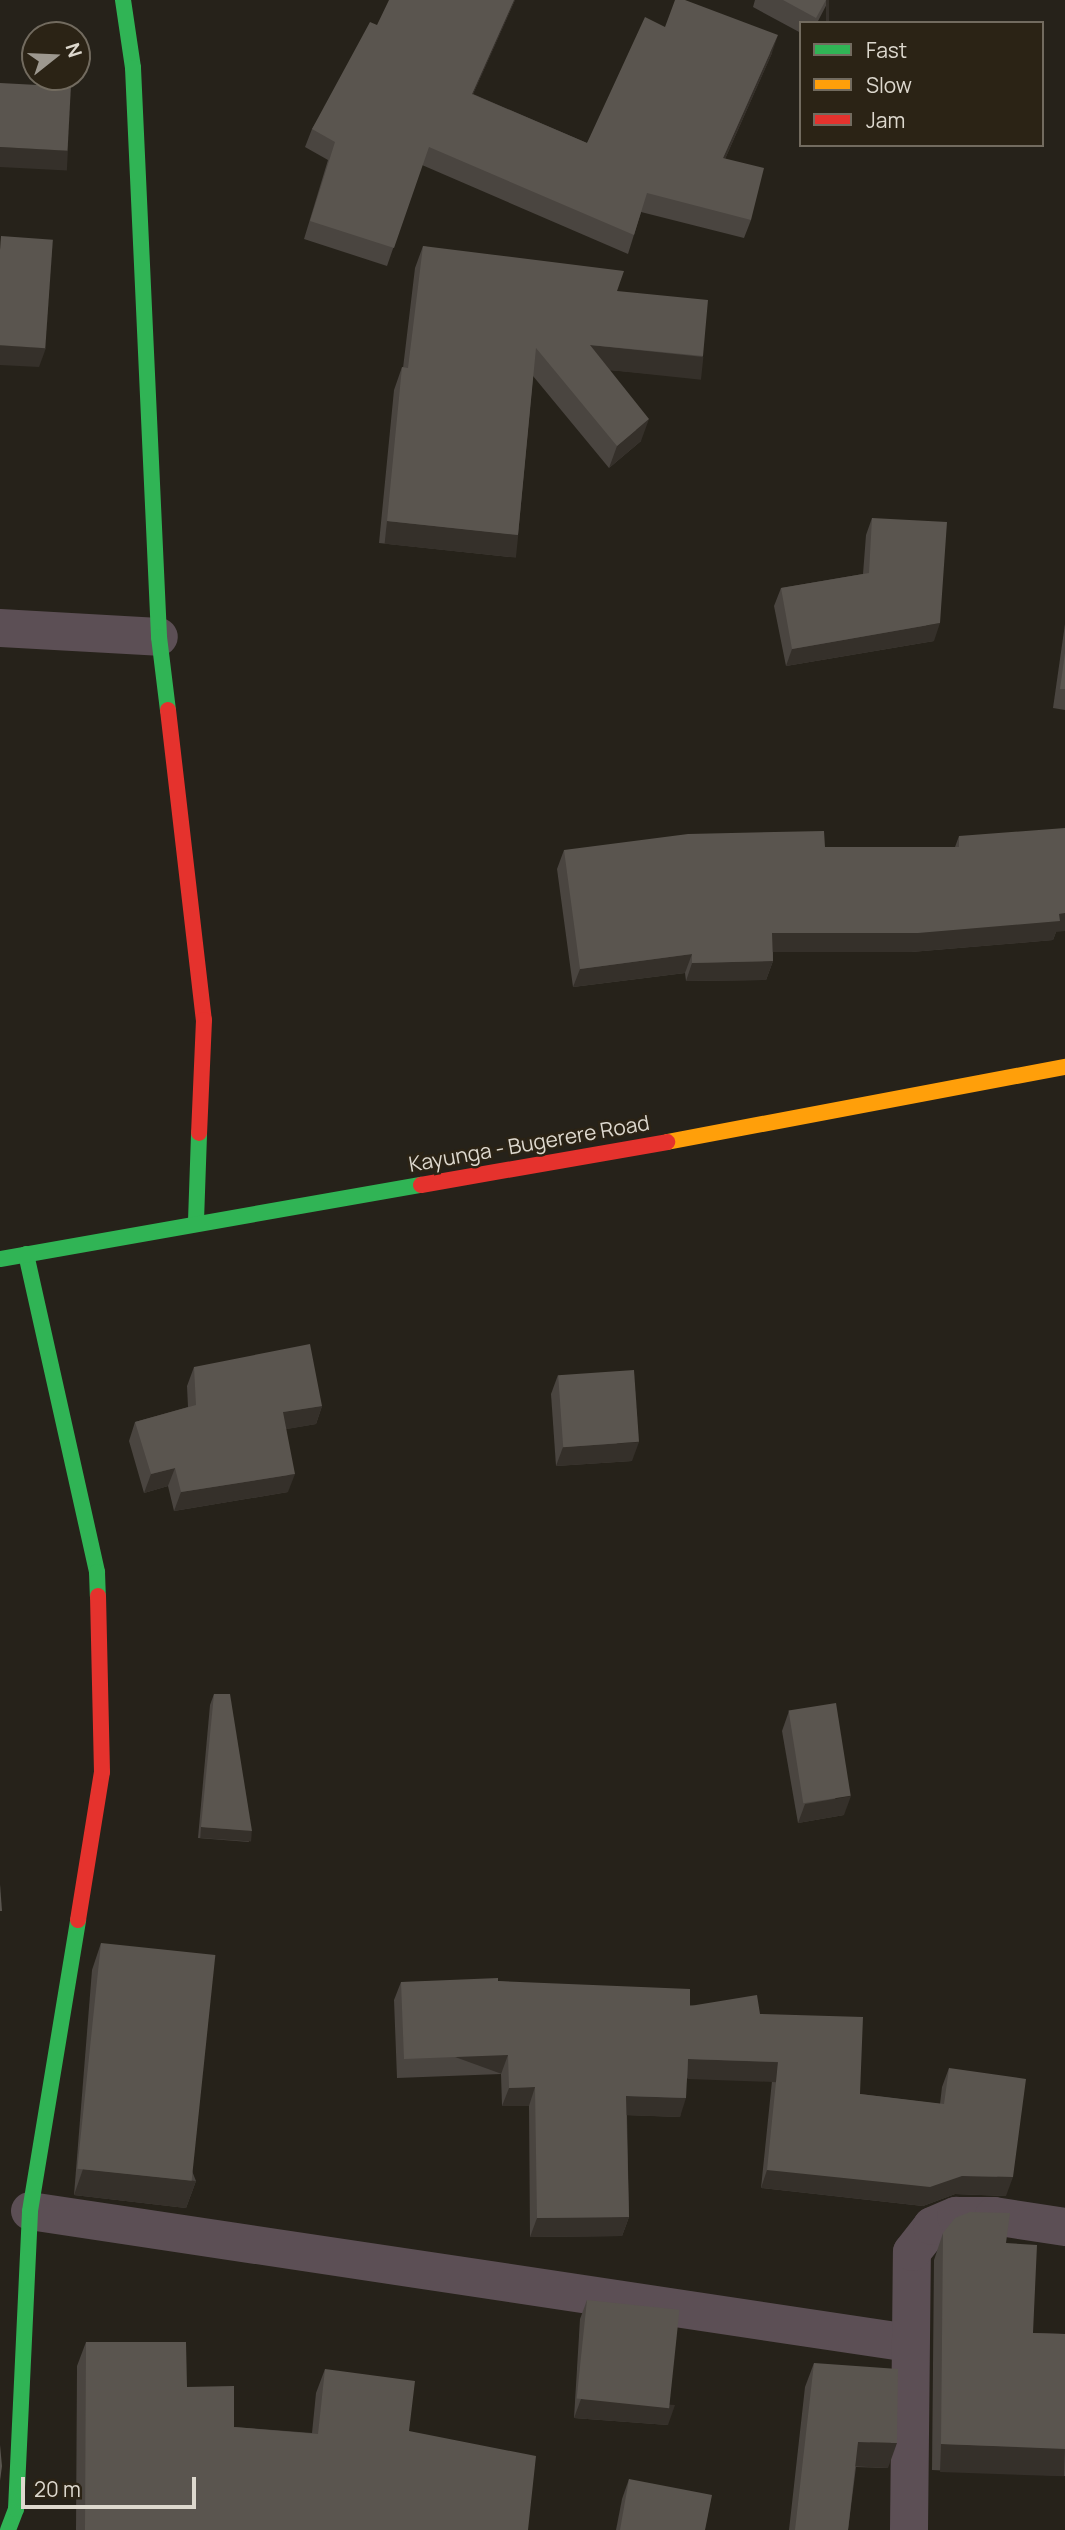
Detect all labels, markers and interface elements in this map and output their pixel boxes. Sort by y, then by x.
north arrow [21,21,91,91]
legend [799,21,1044,147]
text: Fast [866,36,907,64]
text: N [60,40,89,61]
text: Slow [866,71,912,99]
text: Jam [866,106,905,134]
street label: Kayunga - Bugerere Road [407,1109,651,1177]
scale bar [24,2464,200,2508]
text: 20 m [34,2475,81,2503]

